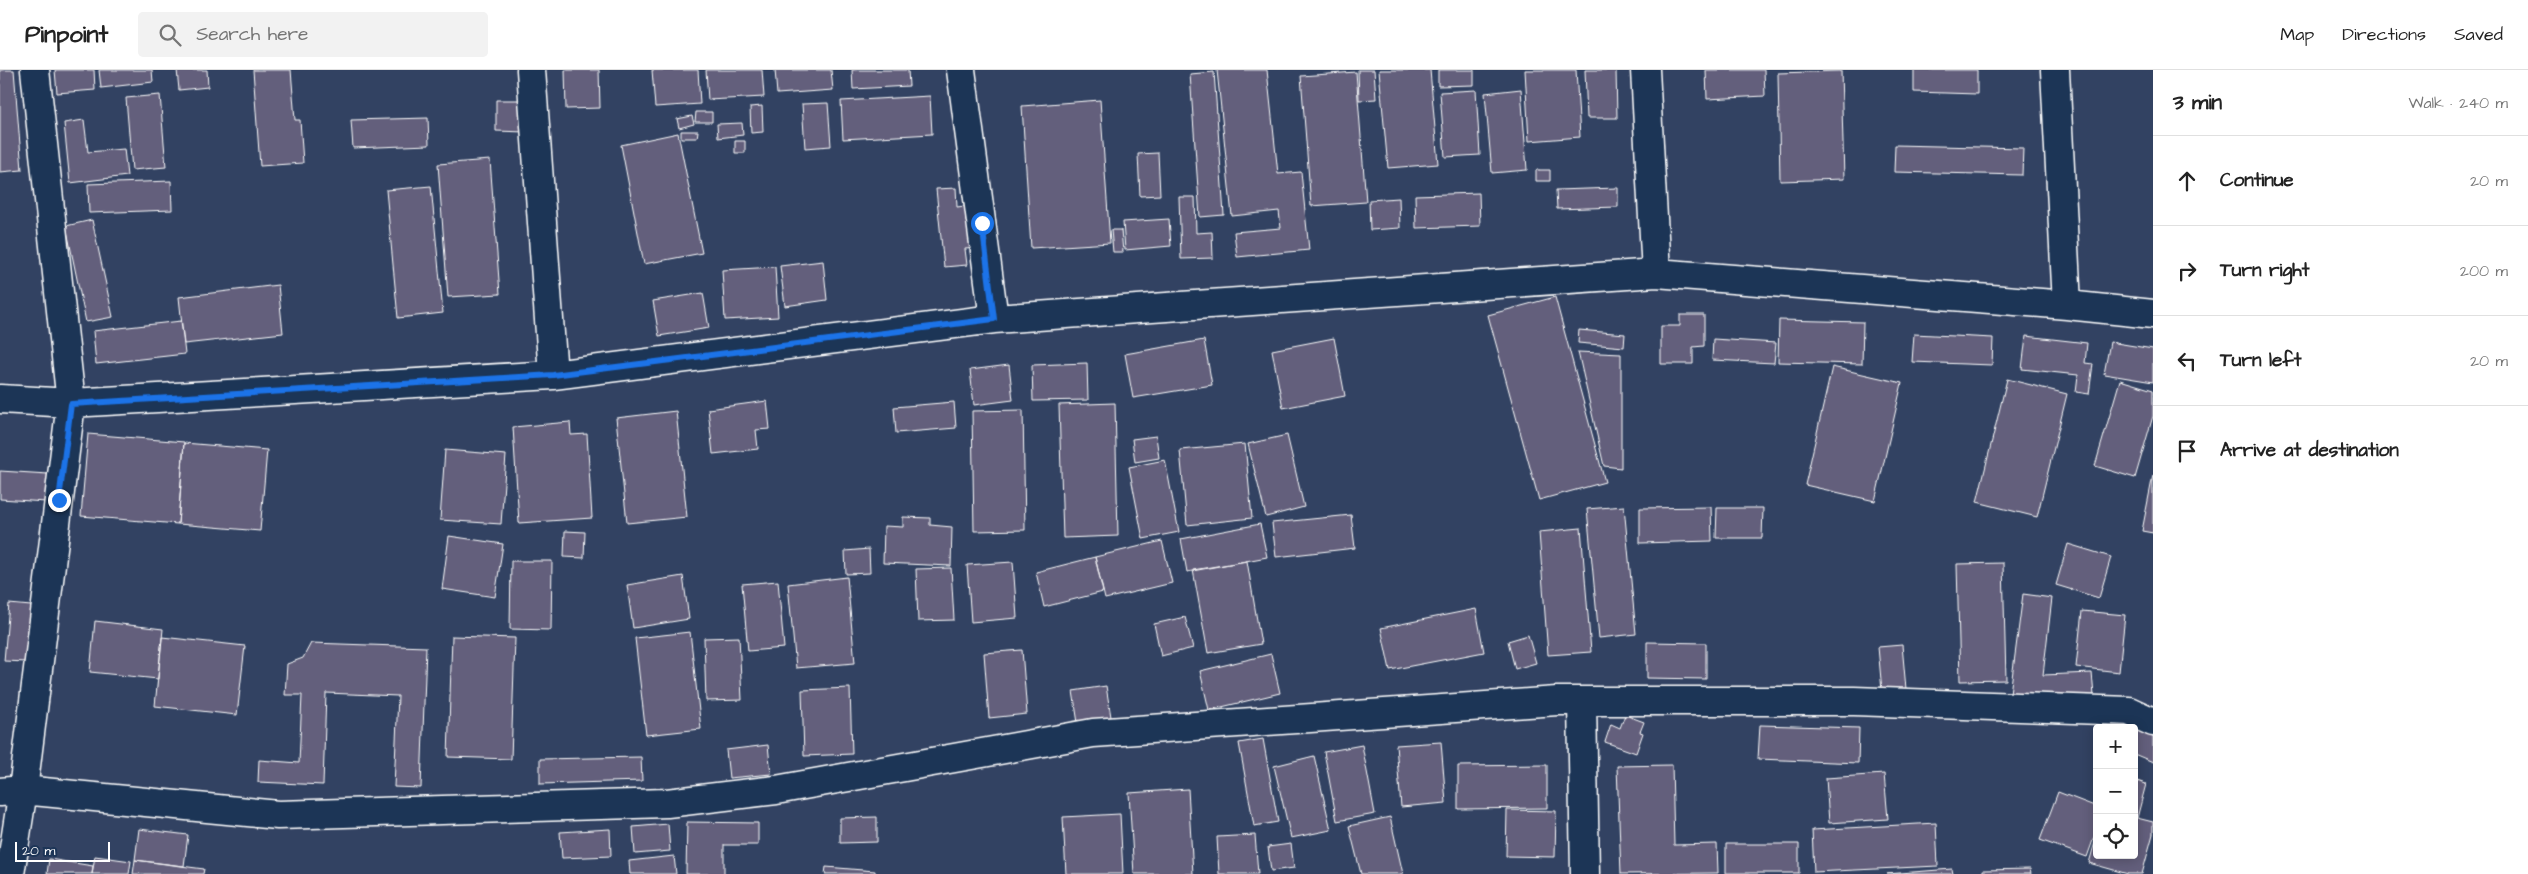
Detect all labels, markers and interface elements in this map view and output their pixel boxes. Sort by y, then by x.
search box [138,12,488,57]
text: Pinpoint [25,18,108,52]
icon: search [156,21,184,49]
text: Search here [196,21,308,48]
text: Map [2280,22,2314,47]
text: Directions [2342,22,2426,47]
text: Saved [2454,22,2503,47]
text: 3 min [2173,88,2222,117]
text: Walk · 240 m [2408,92,2508,114]
icon: ahead [2173,167,2201,195]
text: Continue [2220,167,2294,194]
text: 20 m [2470,170,2508,192]
route start [971,212,994,235]
icon: right [2173,257,2201,285]
text: Turn right [2220,257,2309,284]
text: 200 m [2460,260,2508,282]
icon: left [2173,347,2201,375]
text: Turn left [2220,347,2301,374]
text: 20 m [2470,350,2508,372]
icon: arrive [2173,437,2201,465]
text: Arrive at destination [2220,437,2399,464]
route end [48,489,71,512]
map controls [2093,724,2138,859]
button: + [2093,724,2138,769]
button: − [2093,769,2138,814]
button: locate [2093,814,2138,859]
scale bar [15,839,110,862]
text: 20 m [22,841,55,861]

